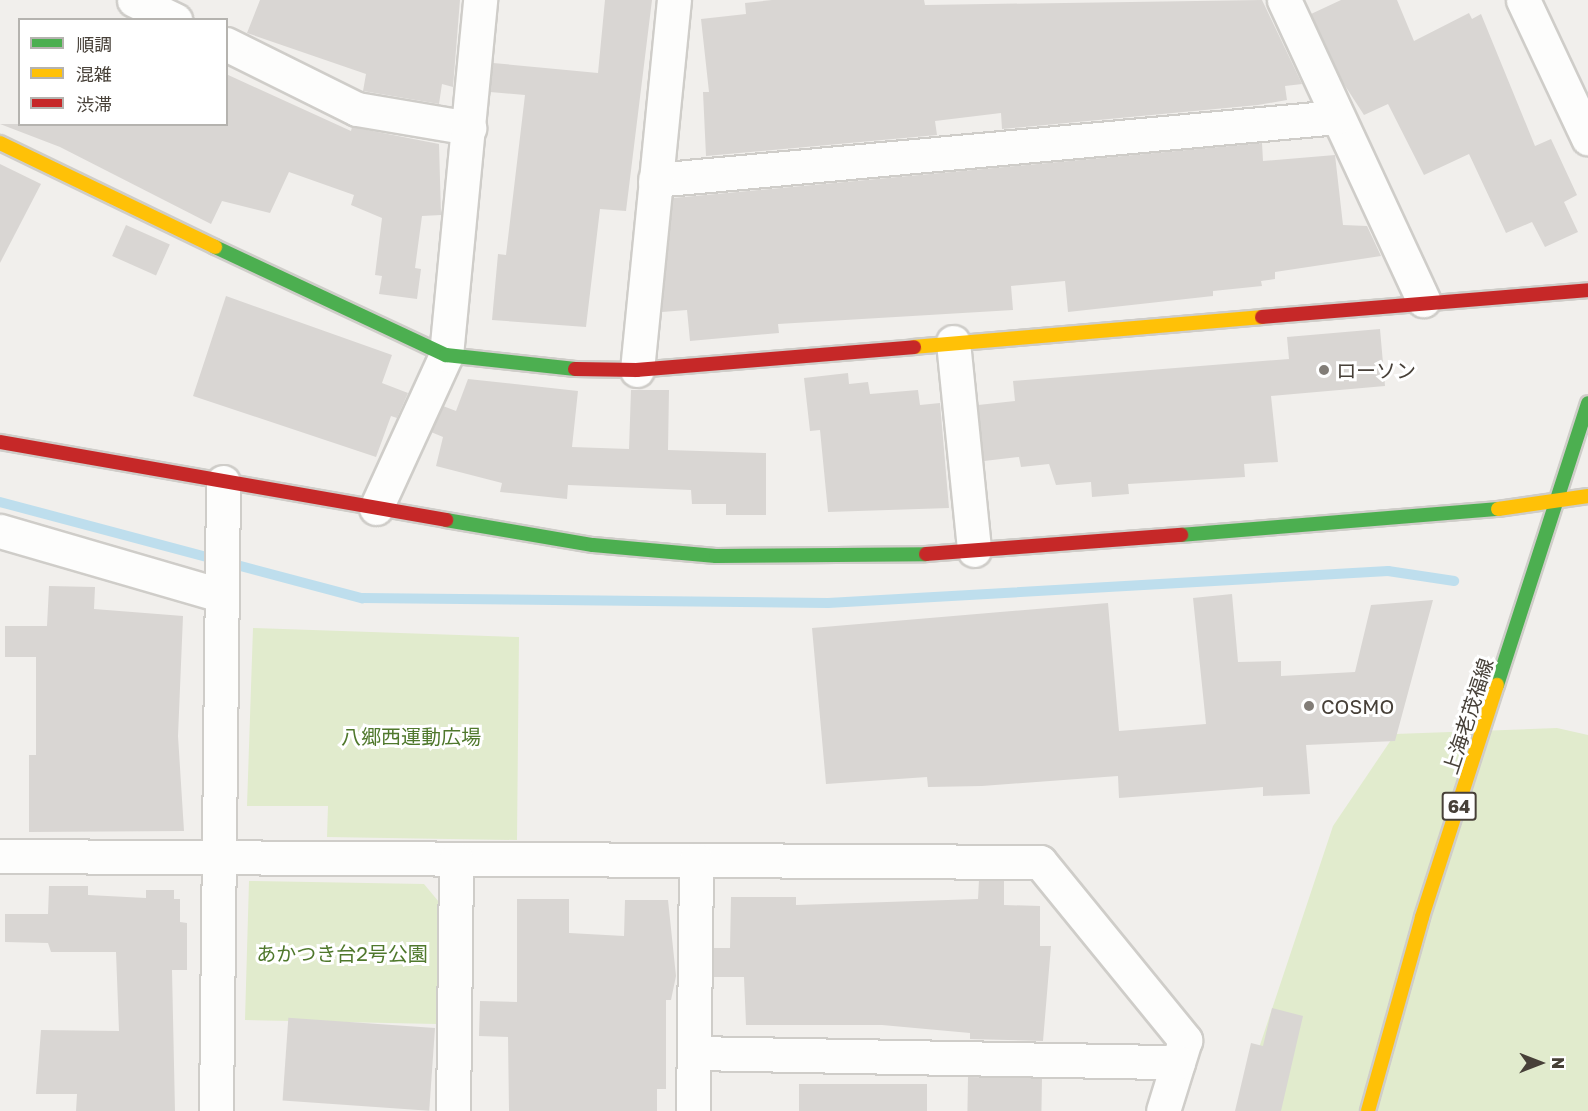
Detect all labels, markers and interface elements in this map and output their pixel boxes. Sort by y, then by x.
legend [18,18,228,126]
text: 順調 [76,33,112,55]
text: 混雑 [76,63,112,85]
text: 渋滞 [76,93,112,115]
place label: ローソン [1336,358,1416,382]
marker: ローソン [1317,363,1331,377]
street label: 上海老茂福線 [1438,655,1498,777]
place label: COSMO [1321,694,1394,718]
marker: COSMO [1302,699,1316,713]
park label: 八郷西運動広場 [341,724,481,748]
road number: 64 [1441,791,1477,821]
park label: あかつき台2号公園 [256,941,428,965]
north arrow [1510,1033,1570,1093]
text: N [1548,1057,1568,1069]

